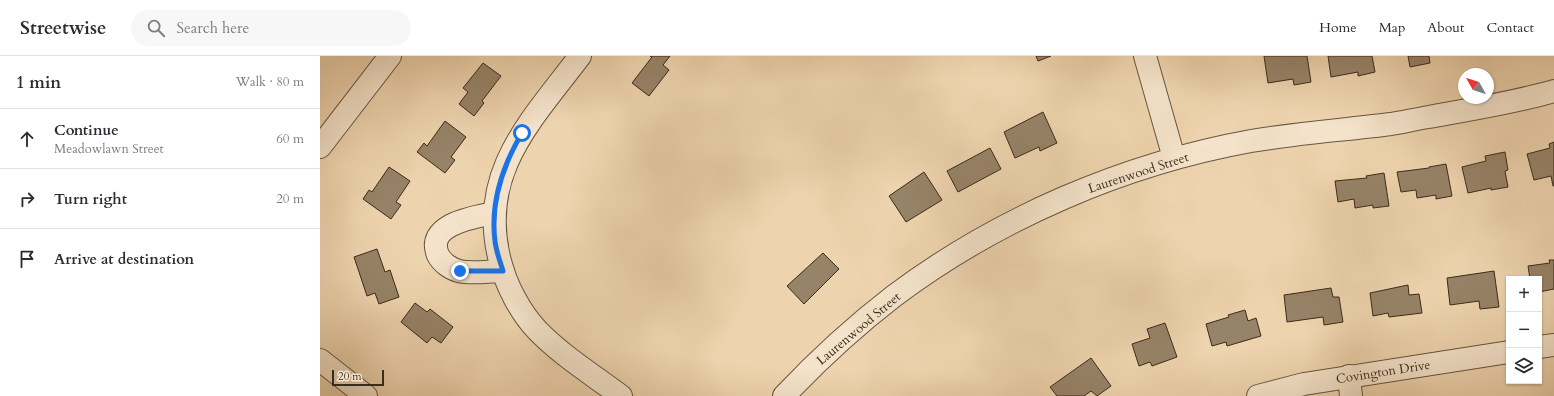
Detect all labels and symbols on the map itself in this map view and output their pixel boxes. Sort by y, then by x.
north arrow [1458,68,1494,104]
route start [513,124,531,142]
street label: Laurenwood Street [1086,148,1191,198]
route end [451,262,469,280]
street label: Laurenwood Street [813,288,905,369]
street label: Covington Drive [1335,356,1432,388]
scale bar [332,368,384,387]

